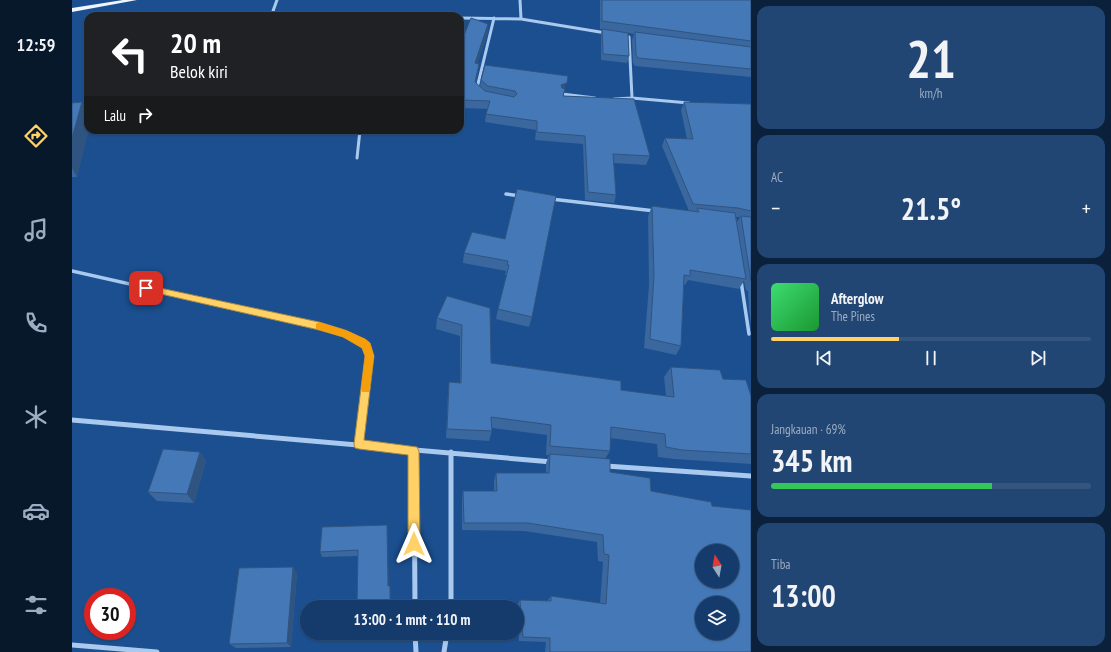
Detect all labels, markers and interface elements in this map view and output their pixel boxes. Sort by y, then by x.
text: 20 m [170,24,221,61]
text: 21 [906,25,956,92]
icon: left [104,28,156,80]
text: 12:59 [17,33,55,56]
text: Belok kiri [170,60,228,83]
text: km/h [919,85,943,102]
icon: right [134,104,156,126]
text: Lalu [104,106,126,125]
icon: directions [22,122,50,150]
text: AC [771,169,783,186]
text: 21.5° [901,189,961,228]
text: − [771,194,780,222]
text: + [1082,194,1091,222]
icon: music [22,216,50,244]
pin [129,271,163,305]
icon: arrive [135,277,157,299]
text: Afterglow [831,289,883,308]
text: The Pines [831,308,875,325]
icon: phone [22,309,50,337]
icon: previous [813,347,835,369]
icon: pause [920,347,942,369]
icon: next [1027,347,1049,369]
icon: climate [22,403,50,431]
text: Jangkauan · 69% [771,421,846,438]
text: 345 km [771,441,852,480]
icon: car [22,497,50,525]
position arrow [393,523,435,565]
north arrow [695,544,739,588]
map controls [695,544,739,640]
text: Tiba [771,556,790,573]
text: 13:00 [771,576,836,615]
speed limit sign: 30 [84,588,136,640]
icon: filters [22,591,50,619]
button: layers [695,596,739,640]
text: 13:00 · 1 mnt · 110 m [354,610,470,629]

